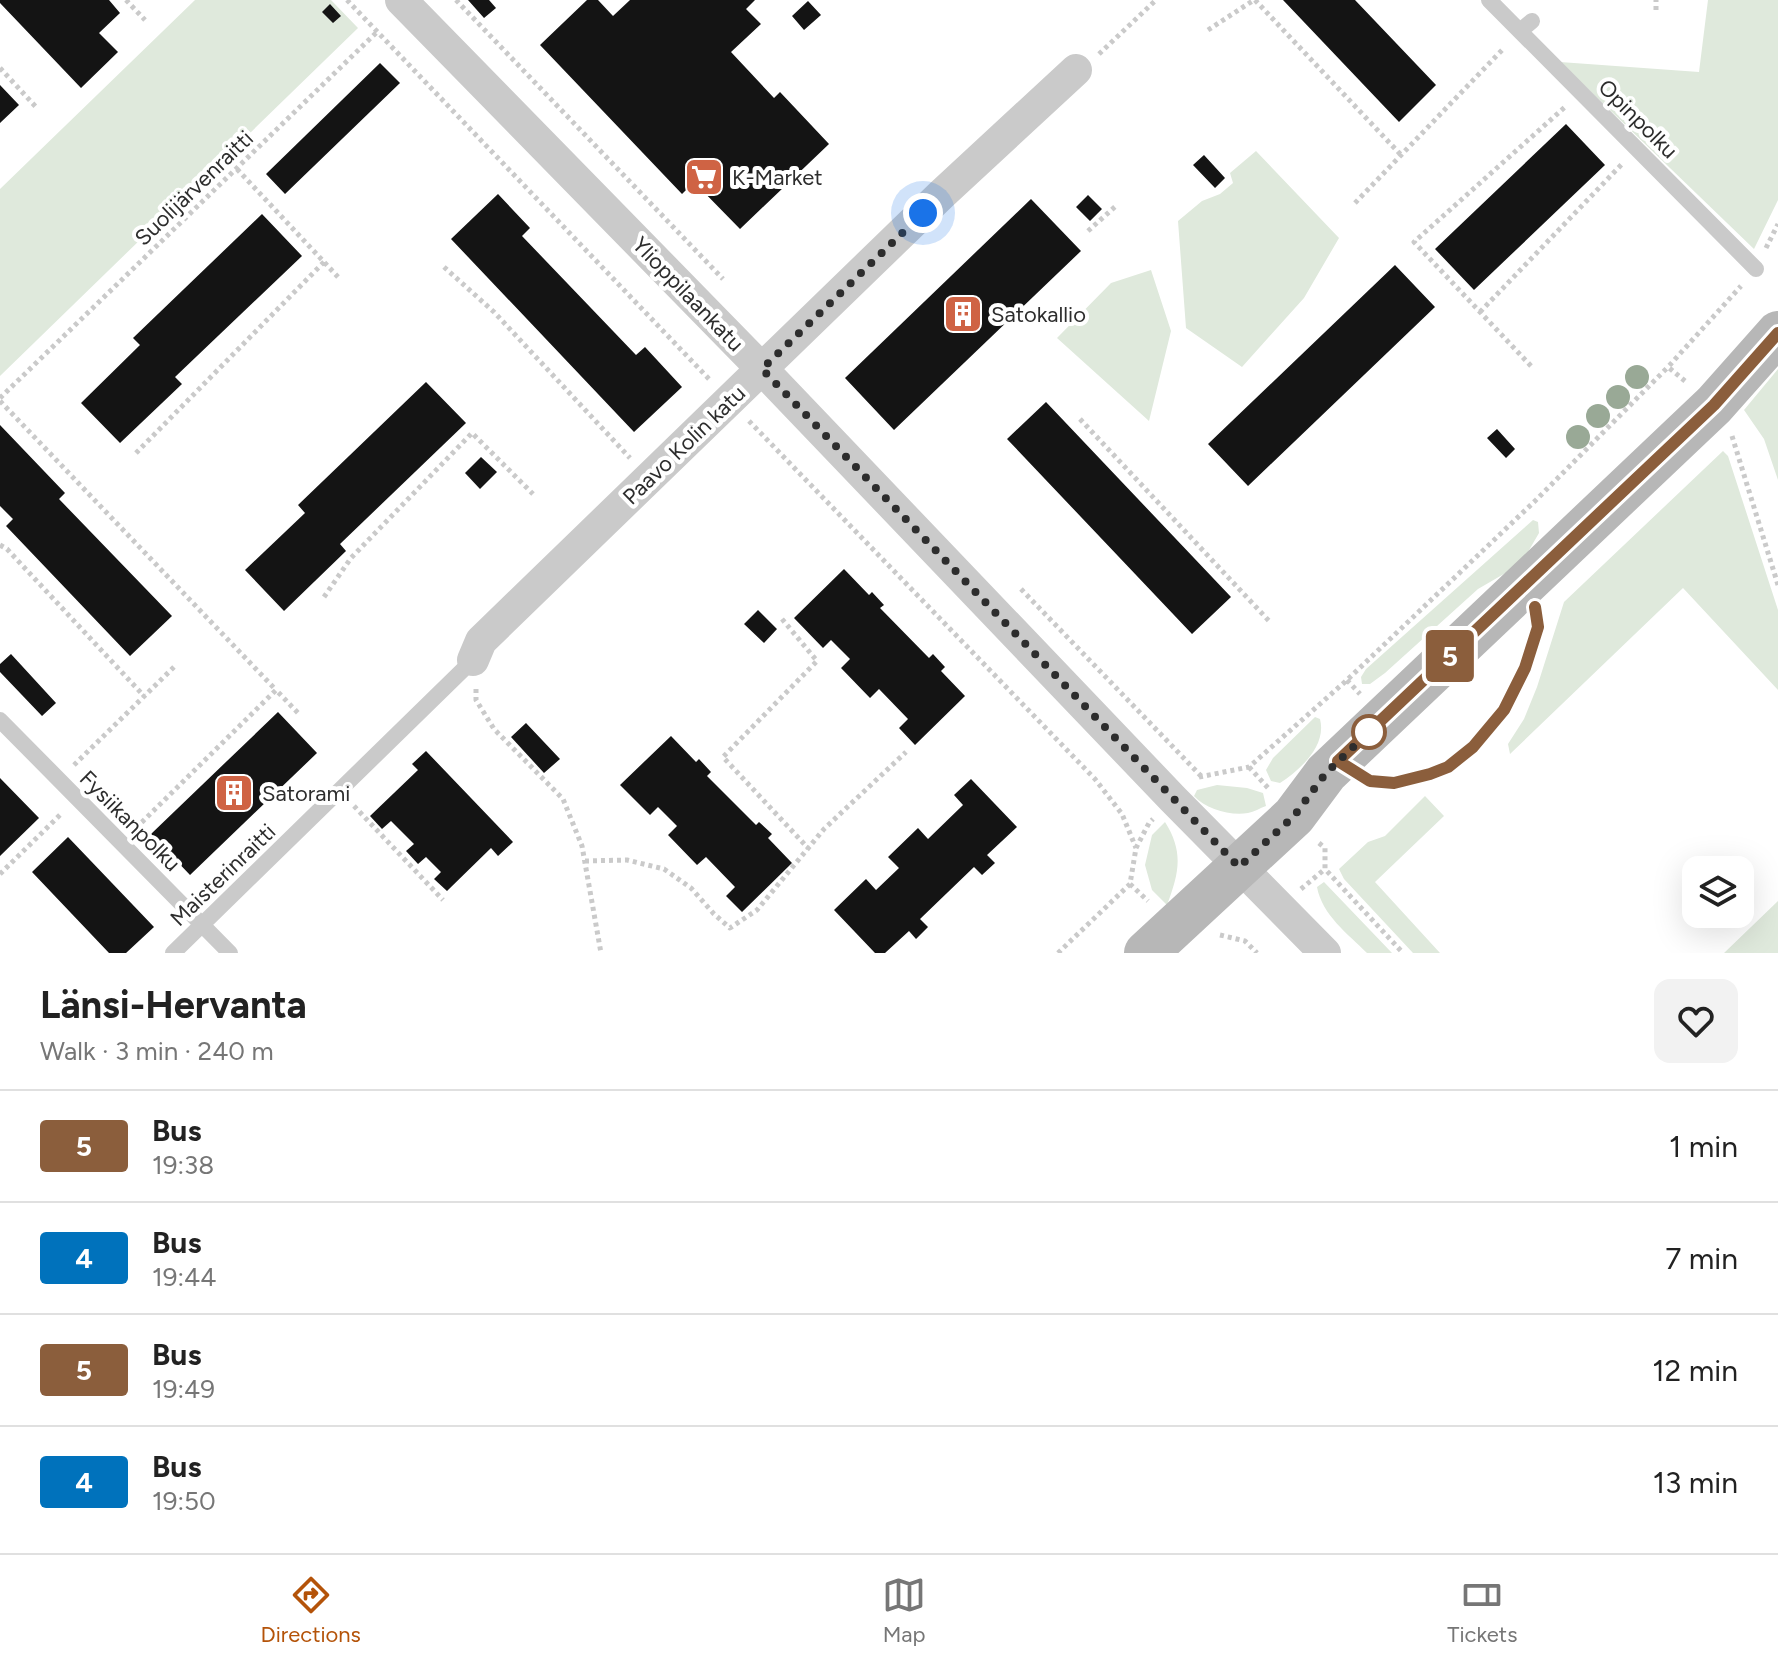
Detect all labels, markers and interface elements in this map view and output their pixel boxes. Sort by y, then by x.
street label: Opinpolku [1593,74,1683,164]
street label: Suolijärvenraitti [129,125,259,251]
supermarket icon: K-Market [683,156,725,198]
place label: K-Market [732,164,823,191]
your location [903,193,943,233]
street label: Ylioppilaankatu [627,231,749,357]
building icon: Satokallio [942,293,984,335]
place label: Satokallio [991,301,1086,328]
street label: Paavo Kolin katu [617,380,751,510]
line badge: 5 [1424,630,1476,682]
text: 5 [1442,639,1458,673]
unlabelled marker [1352,715,1386,749]
street label: Fysiikanpolku [74,765,186,877]
building icon: Satorami [213,772,255,814]
place label: Satorami [262,780,350,807]
street label: Maisterinraitti [165,818,281,932]
map controls [1682,856,1754,928]
button: layers [1682,856,1754,928]
button: heart [1654,979,1738,1063]
text: Länsi-Hervanta [40,982,307,1028]
text: Walk · 3 min · 240 m [40,1035,274,1067]
text: Bus [152,1112,201,1149]
text: 1 min [1669,1128,1738,1165]
text: 5 [76,1129,92,1163]
text: 19:38 [152,1149,214,1181]
text: Bus [152,1224,201,1261]
text: 7 min [1665,1240,1738,1277]
text: 4 [75,1241,93,1275]
text: 19:44 [152,1261,216,1293]
text: Bus [152,1336,201,1373]
text: 12 min [1652,1352,1738,1389]
text: 5 [76,1353,92,1387]
text: 19:49 [152,1373,215,1405]
text: Bus [152,1448,201,1485]
text: 13 min [1653,1464,1738,1501]
text: 4 [75,1465,93,1499]
text: 19:50 [152,1485,216,1517]
tab: Directions [261,1573,361,1648]
tab: Map [882,1573,926,1648]
tab: Tickets [1447,1573,1517,1648]

